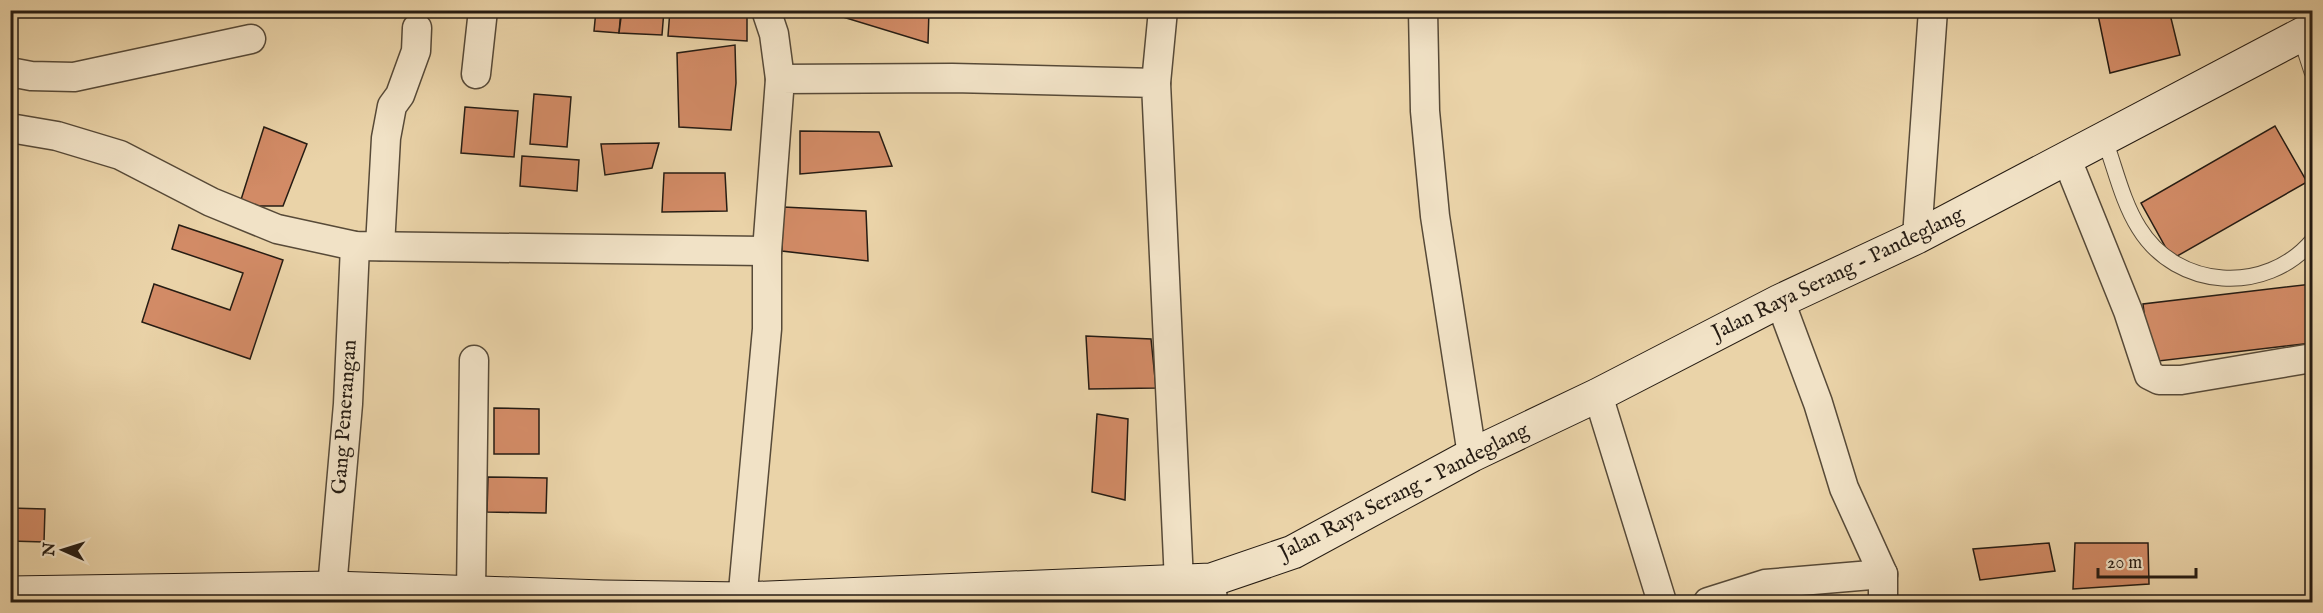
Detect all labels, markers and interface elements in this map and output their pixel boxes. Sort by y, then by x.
street label: Jalan Raya Serang - Pandeglang [1706,201,1969,348]
street label: Gang Penerangan [326,339,364,495]
street label: Jalan Raya Serang - Pandeglang [1273,417,1534,568]
north arrow [33,520,93,580]
scale bar [2098,541,2196,579]
text: N [40,542,60,558]
text: 20 m [2107,552,2142,575]

